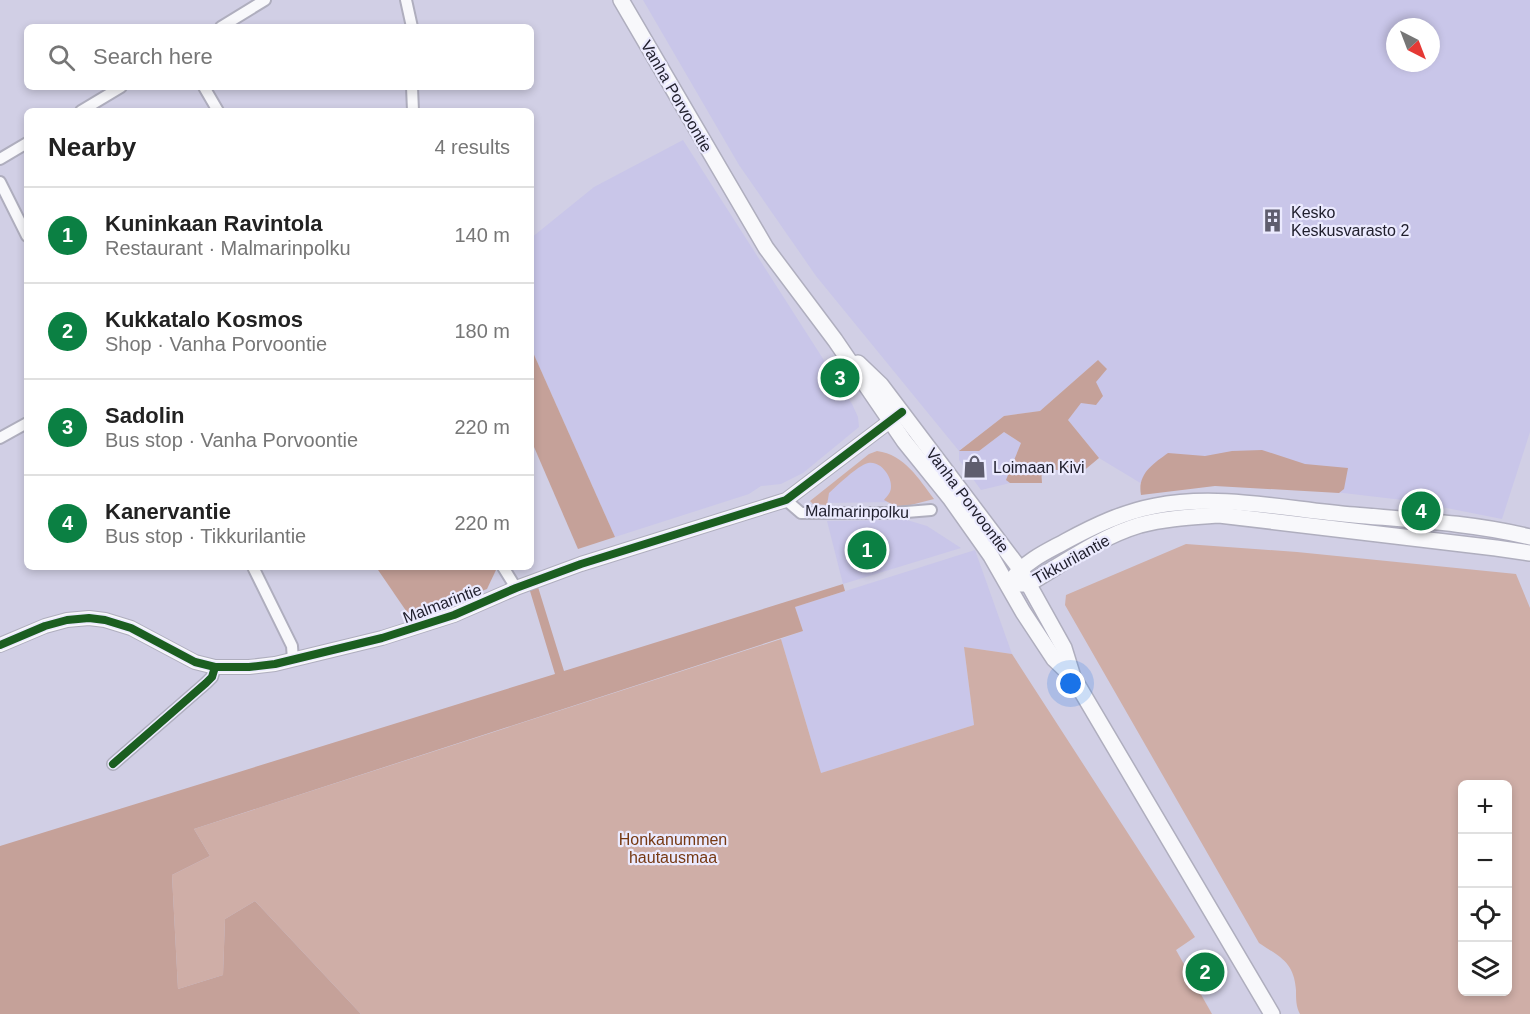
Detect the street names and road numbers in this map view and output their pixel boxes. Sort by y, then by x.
street label: Vanha Porvoontie [638,37,715,155]
street label: Vanha Porvoontie [923,445,1012,556]
street label: Malmarinpolku [805,502,909,521]
street label: Tikkurilantie [1030,531,1113,587]
street label: Malmarintie [401,581,484,626]

